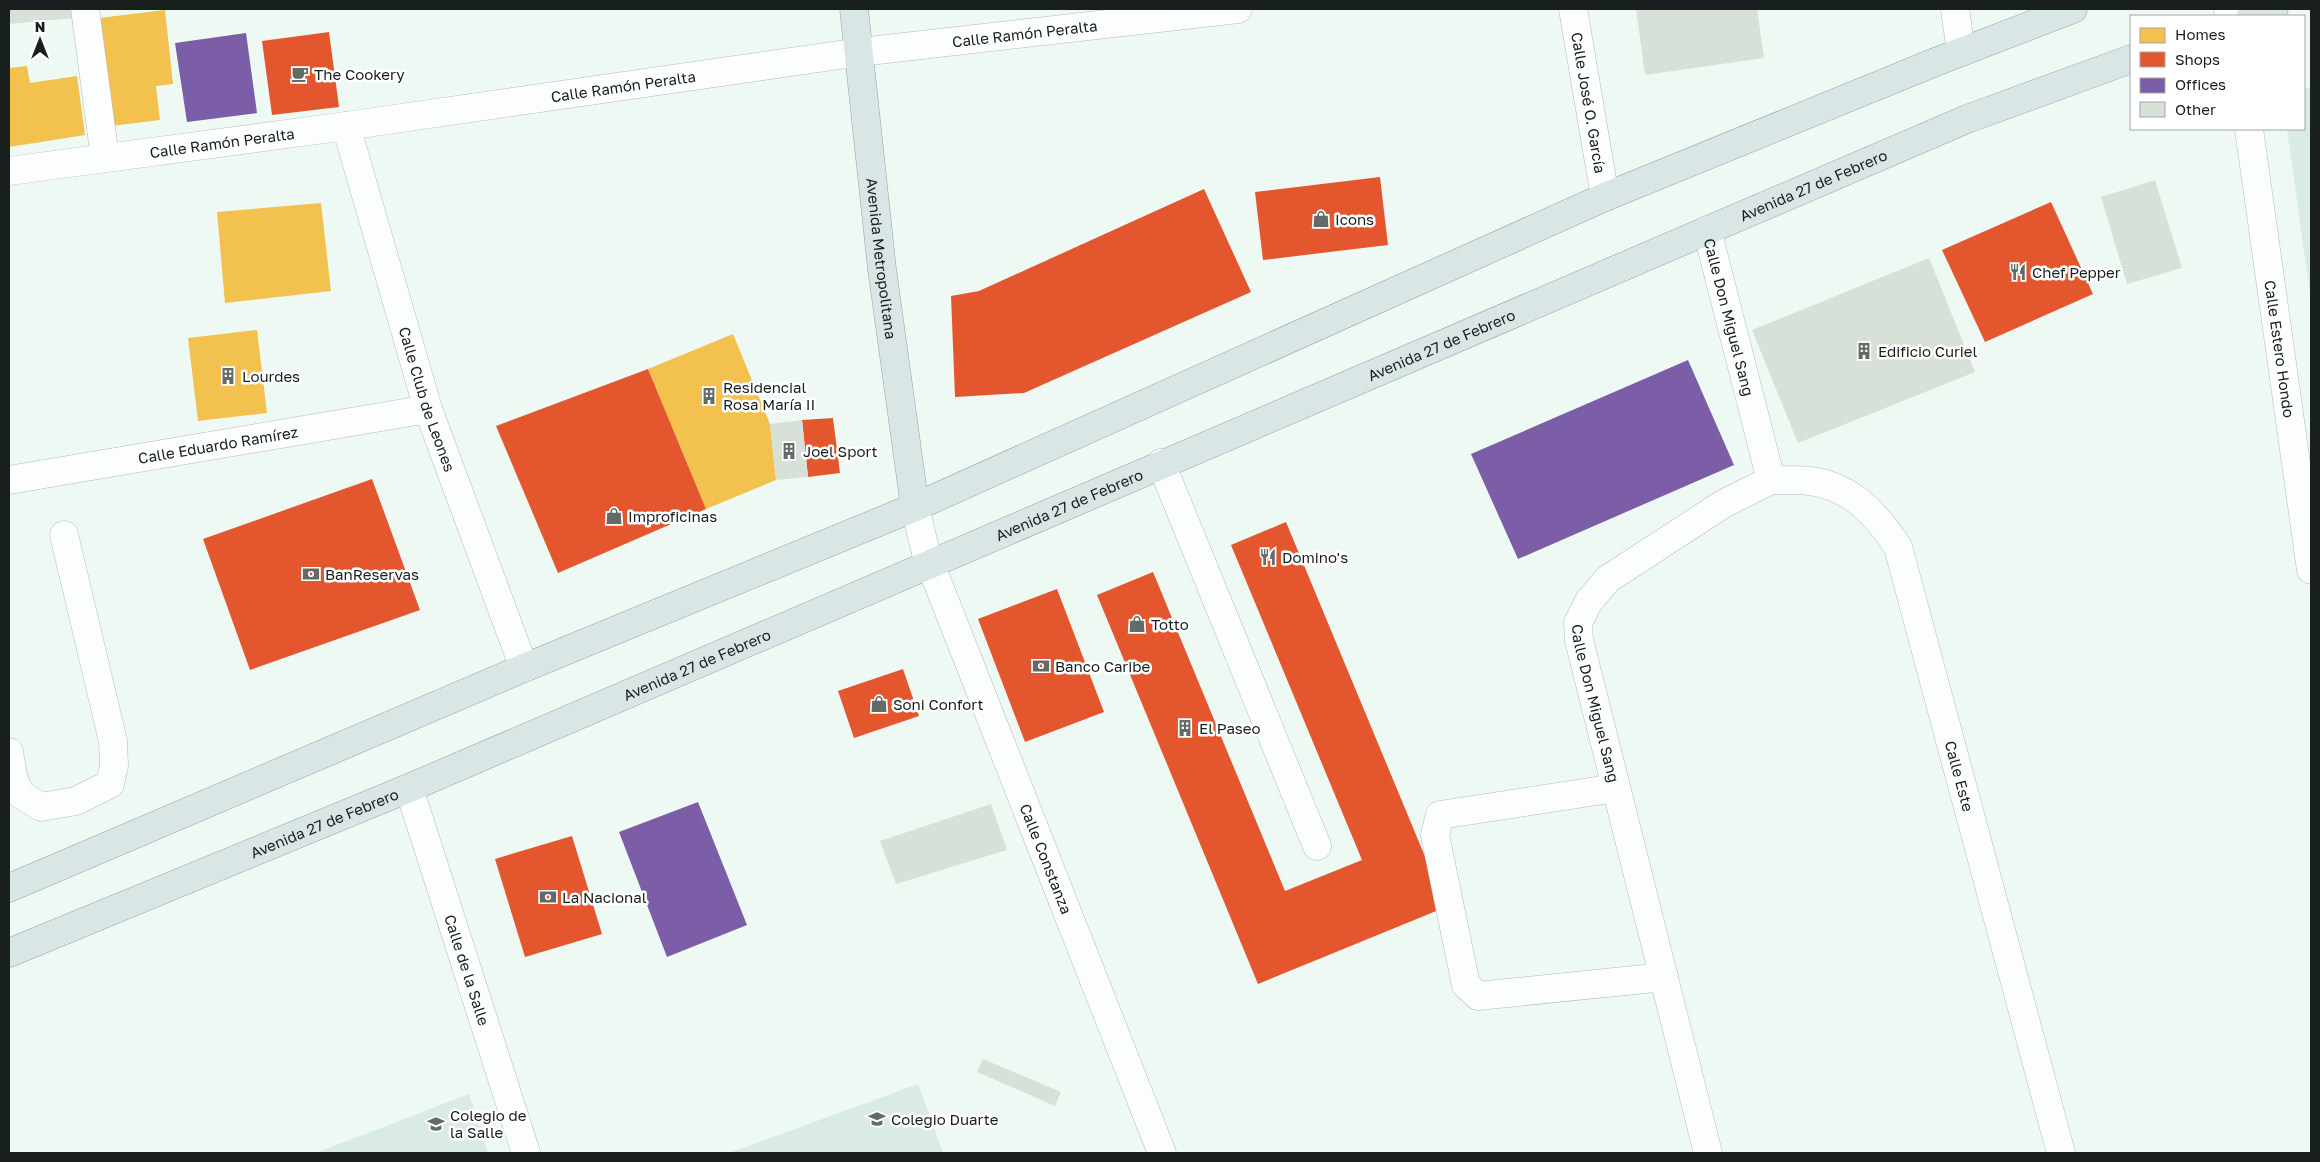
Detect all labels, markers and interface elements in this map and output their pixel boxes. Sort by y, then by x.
north arrow [15,15,65,65]
legend [2130,15,2305,130]
street label: Calle Ramón Peralta [951,16,1098,50]
text: N [35,18,45,35]
text: Homes [2175,25,2225,43]
street label: Calle José O. García [1568,31,1610,175]
text: Shops [2175,50,2220,68]
cafe icon: The Cookery [290,64,310,84]
place label: The Cookery [314,65,405,83]
street label: Calle Ramón Peralta [550,67,697,105]
text: Offices [2175,75,2226,93]
text: Other [2175,100,2216,118]
street label: Calle Ramón Peralta [149,124,296,161]
street label: Avenida 27 de Febrero [1737,145,1890,225]
street label: Avenida Metropolitana [863,177,901,340]
shop icon: Icons [1311,209,1331,229]
place label: Icons [1335,210,1374,228]
street label: Calle Don Miguel Sang [1700,236,1758,398]
restaurant icon: Chef Pepper [2008,262,2028,282]
place label: Chef Pepper [2032,263,2121,281]
street label: Calle Estero Hondo [2261,279,2298,419]
street label: Avenida 27 de Febrero [1365,305,1518,384]
street label: Calle Club de Leones [396,325,459,474]
building icon: Edificio Curiel [1854,341,1874,361]
place label: Edificio Curiel [1878,342,1978,360]
building icon: Lourdes [218,366,238,386]
place label: Lourdes [242,367,300,385]
place label: Residencial Rosa María II [723,378,815,413]
building icon: Residencial Rosa María II [699,386,719,406]
street label: Calle Eduardo Ramírez [137,422,300,467]
building icon: Joel Sport [779,441,799,461]
place label: Joel Sport [803,442,878,460]
street label: Avenida 27 de Febrero [993,465,1145,544]
shop icon: Improficinas [604,506,624,526]
place label: Improficinas [628,507,717,525]
restaurant icon: Domino's [1258,547,1278,567]
place label: Domino's [1282,548,1348,566]
bank icon: BanReservas [301,564,321,584]
place label: BanReservas [325,565,419,583]
shop icon: Totto [1127,614,1147,634]
place label: Totto [1151,615,1189,633]
street label: Calle Don Miguel Sang [1569,624,1623,784]
street label: Avenida 27 de Febrero [620,625,773,704]
bank icon: Banco Caribe [1031,656,1051,676]
place label: Banco Caribe [1055,657,1150,675]
shop icon: Soni Confort [869,694,889,714]
place label: Soni Confort [893,695,984,713]
building icon: El Paseo [1175,718,1195,738]
place label: El Paseo [1199,719,1261,737]
street label: Calle Este [1942,739,1978,814]
street label: Avenida 27 de Febrero [247,784,401,862]
street label: Calle Constanza [1016,801,1076,916]
bank icon: La Nacional [538,887,558,907]
place label: La Nacional [562,888,647,906]
street label: Calle de la Salle [441,912,494,1028]
place label: Colegio de la Salle [450,1106,527,1141]
school or university icon: Colegio Duarte [867,1109,887,1129]
place label: Colegio Duarte [891,1110,999,1128]
school or university icon: Colegio de la Salle [426,1114,446,1134]

